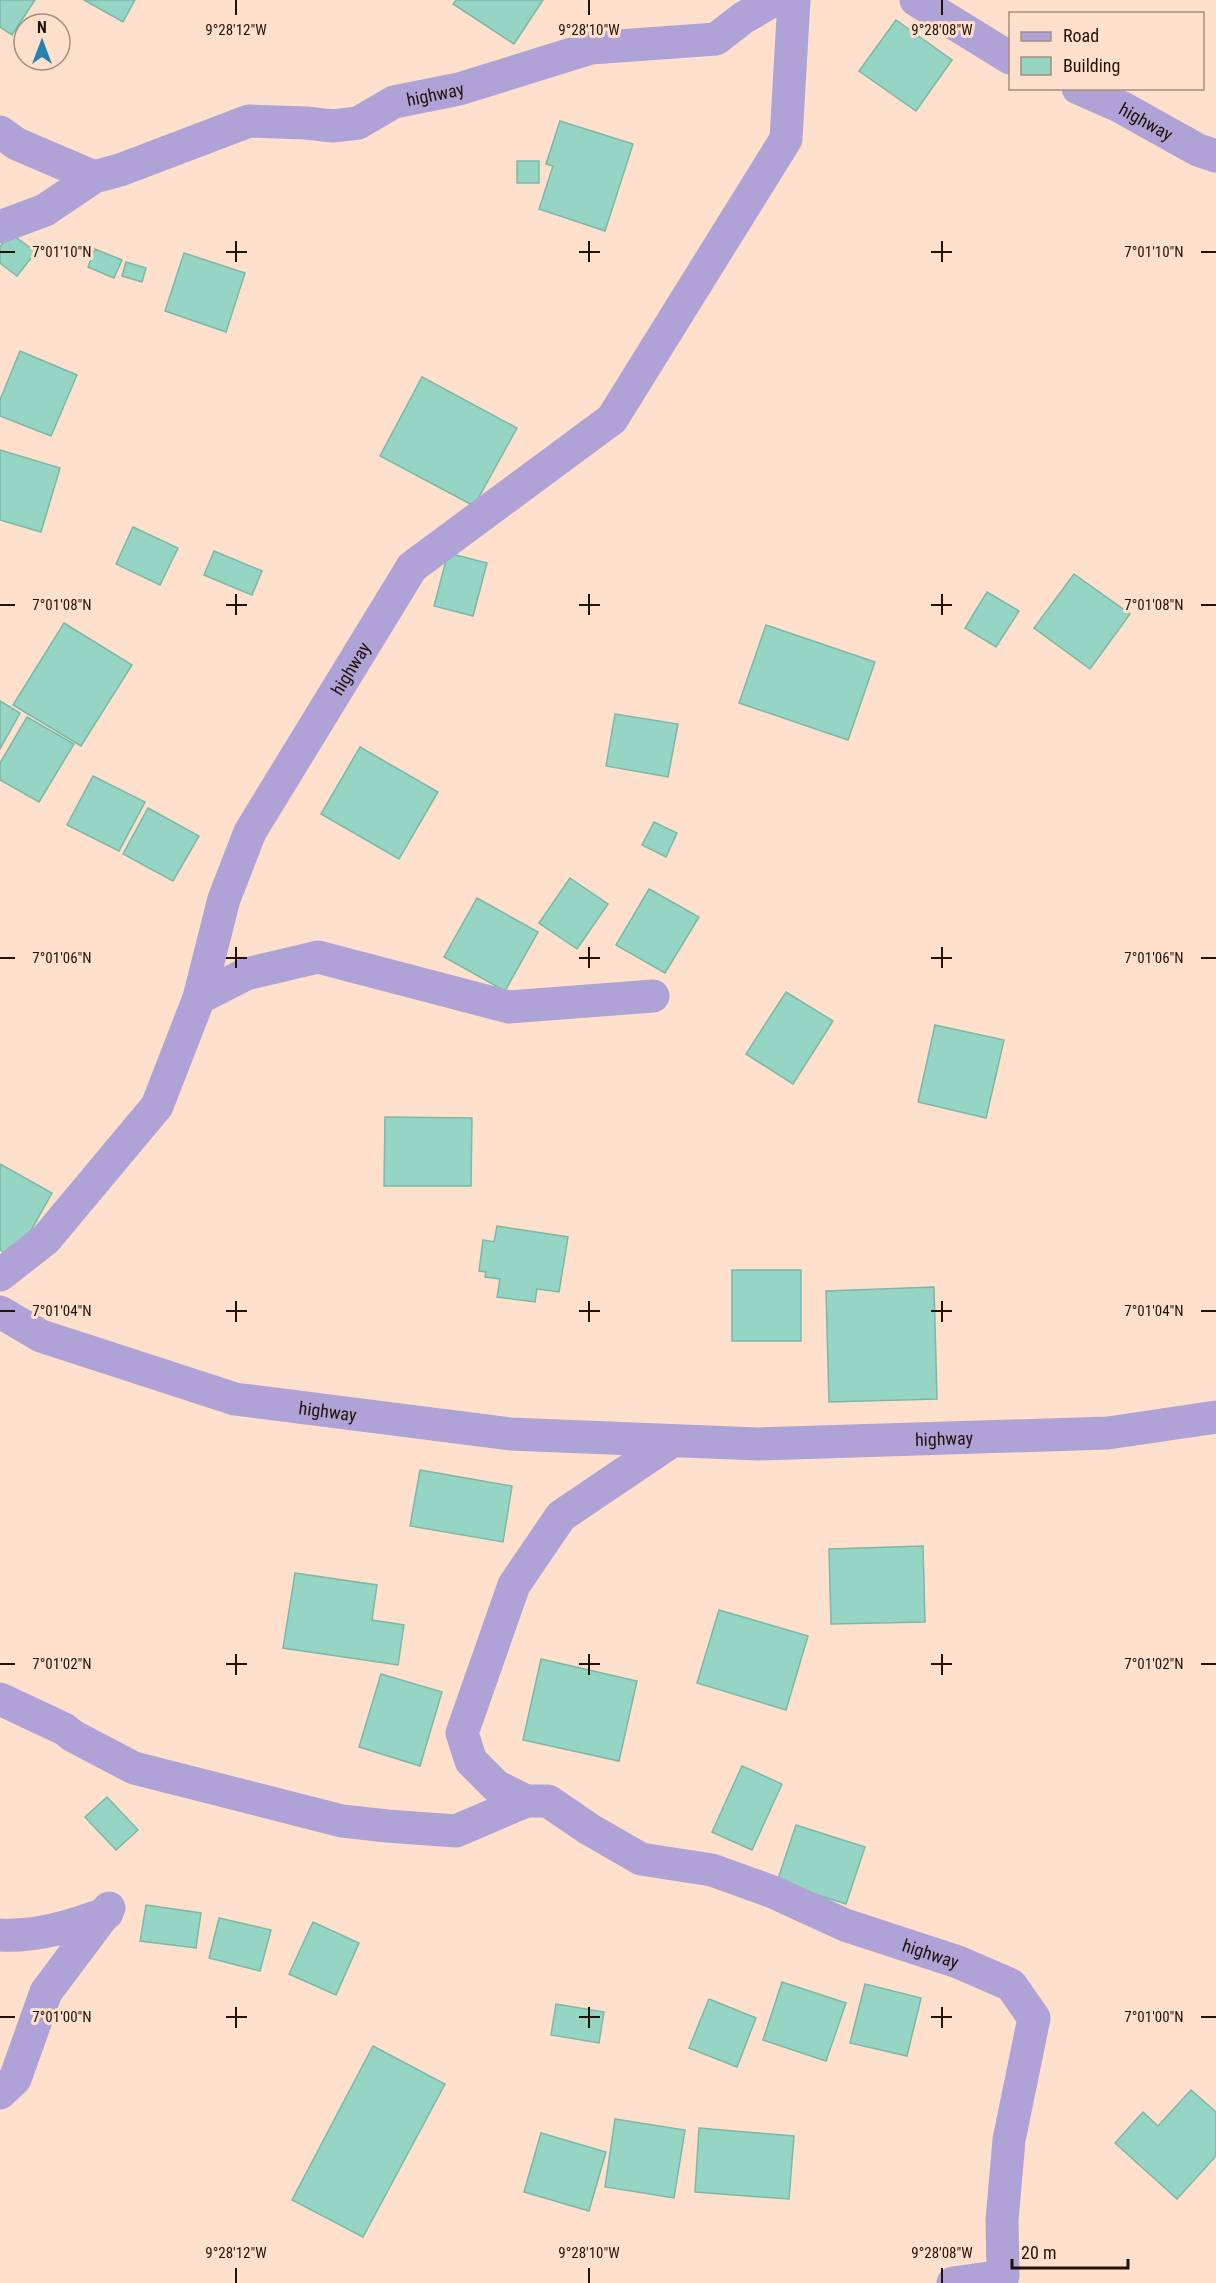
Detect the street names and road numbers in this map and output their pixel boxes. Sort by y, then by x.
street label: highway [404,77,467,110]
street label: highway [1116,98,1177,145]
street label: highway [326,637,375,698]
street label: highway [298,1397,358,1425]
street label: highway [915,1427,974,1450]
street label: highway [900,1934,962,1972]

